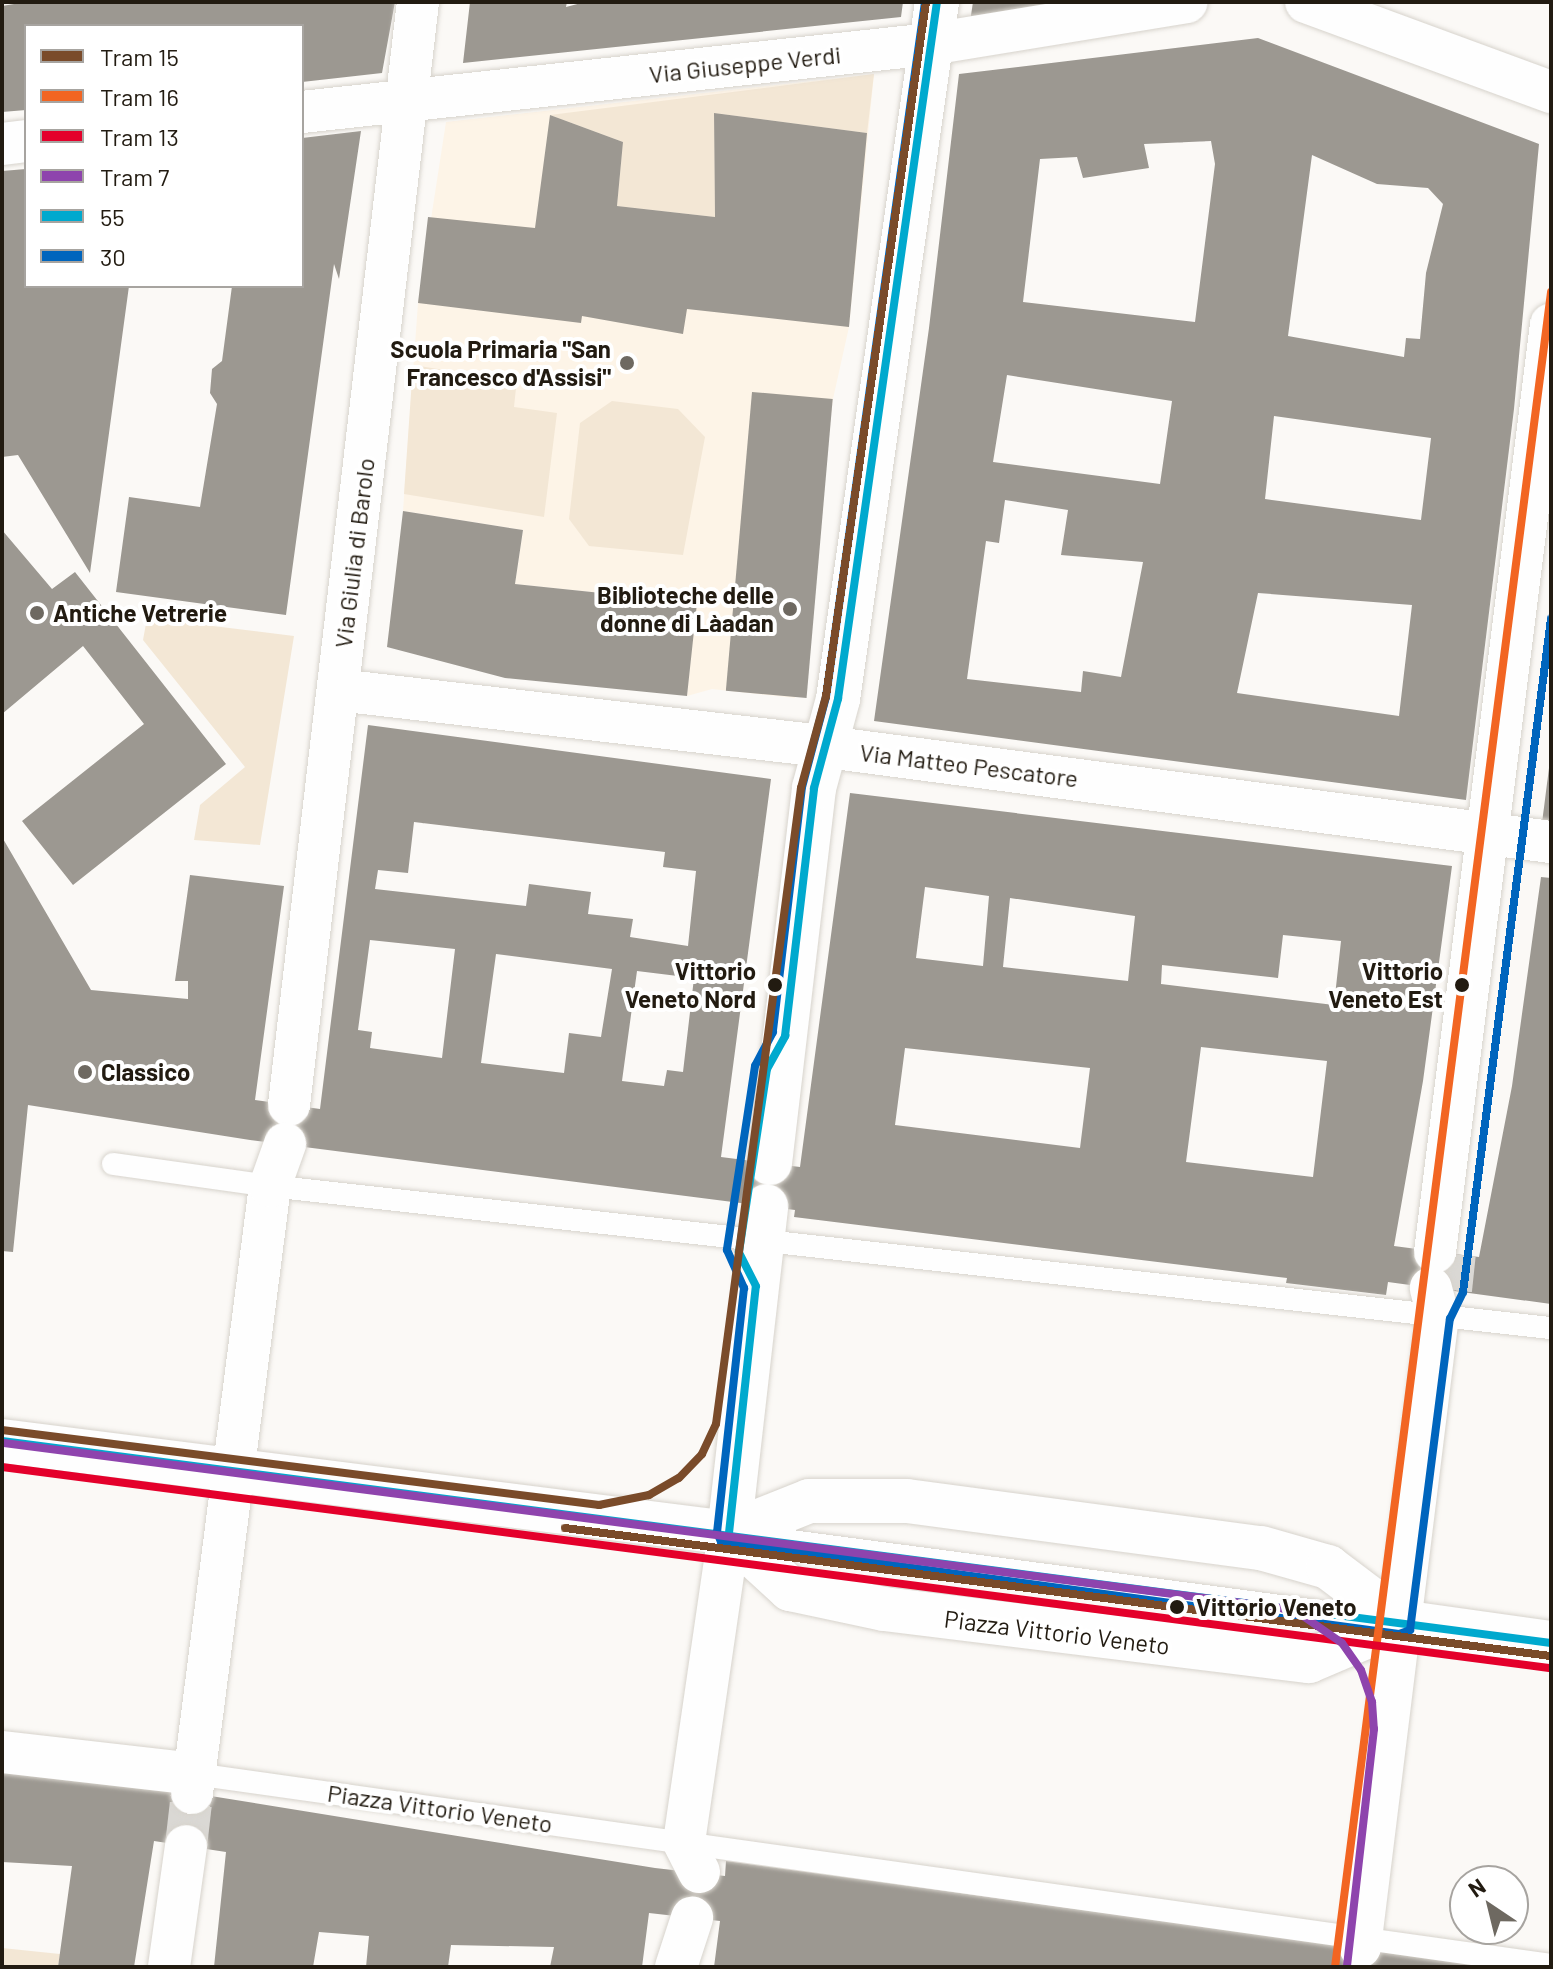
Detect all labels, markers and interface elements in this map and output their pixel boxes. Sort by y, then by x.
legend [24,24,304,288]
street label: Via Giuseppe Verdi [648,40,842,88]
text: Tram 15 [100,42,179,71]
text: Tram 16 [100,82,179,111]
text: Tram 13 [100,122,179,151]
text: Tram 7 [100,162,169,191]
text: 55 [100,202,125,231]
text: 30 [100,242,126,271]
place label: Scuola Primaria "San Francesco d'Assisi" [390,335,611,391]
marker: Scuola Primaria "San Francesco d'Assisi" [618,354,636,372]
street label: Via Giulia di Barolo [328,456,380,650]
place label: Biblioteche delle donne di Làadan [597,581,774,637]
place label: Antiche Vetrerie [53,599,227,627]
marker: Biblioteche delle donne di Làadan [781,600,799,618]
marker: Antiche Vetrerie [28,604,46,622]
street label: Via Matteo Pescatore [858,737,1080,793]
place label: Vittorio Veneto Nord [625,957,756,1013]
place label: Vittorio Veneto Est [1328,957,1443,1013]
marker: Vittorio Veneto Nord [763,973,787,997]
marker: Vittorio Veneto Est [1450,973,1474,997]
place label: Classico [101,1058,190,1086]
marker: Classico [76,1063,94,1081]
place label: Vittorio Veneto [1196,1593,1357,1621]
marker: Vittorio Veneto [1165,1595,1189,1619]
street label: Piazza Vittorio Veneto [943,1604,1171,1660]
street label: Piazza Vittorio Veneto [326,1778,554,1838]
north arrow [1449,1865,1529,1945]
text: N [1463,1872,1490,1902]

